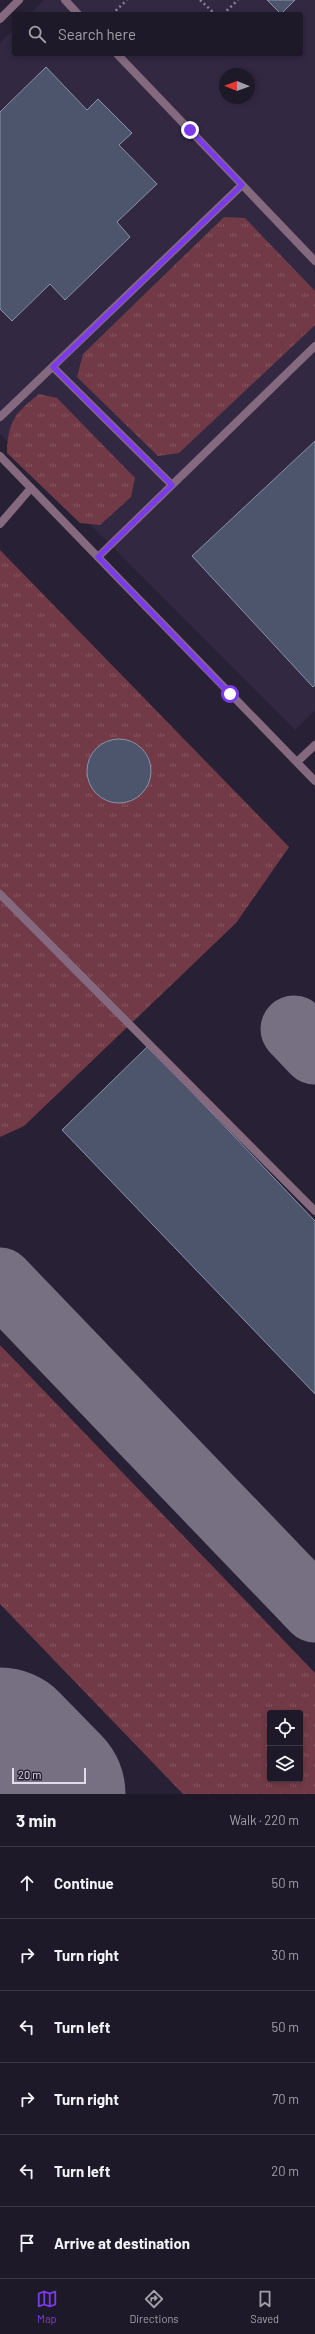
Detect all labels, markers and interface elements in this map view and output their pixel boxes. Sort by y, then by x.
search box [12,12,303,56]
icon: search [26,23,48,45]
text: Search here [58,25,136,43]
north arrow [219,68,255,104]
route end [181,121,199,139]
route start [221,685,239,703]
map controls [267,1710,303,1782]
button: locate [267,1710,303,1746]
button: layers [267,1746,303,1782]
scale bar [12,1766,86,1785]
text: 20 m [18,1768,41,1781]
text: 3 min [16,1810,56,1830]
text: Walk · 220 m [229,1812,299,1828]
icon: ahead [16,1872,38,1894]
text: Continue [54,1874,114,1892]
text: 50 m [272,1875,299,1891]
icon: right [16,1944,38,1966]
text: Turn right [54,1946,119,1964]
text: 30 m [272,1947,299,1963]
icon: left [16,2016,38,2038]
text: Turn left [54,2018,110,2036]
text: 50 m [272,2019,299,2035]
icon: right [16,2088,38,2110]
text: Turn right [54,2090,119,2108]
text: 70 m [272,2091,299,2107]
icon: left [16,2160,38,2182]
text: Turn left [54,2162,110,2180]
text: 20 m [271,2163,299,2179]
icon: arrive [16,2232,38,2254]
text: Arrive at destination [54,2234,190,2252]
tab: Map [36,2288,58,2325]
tab: Directions [129,2288,179,2325]
tab: Saved [250,2288,279,2325]

